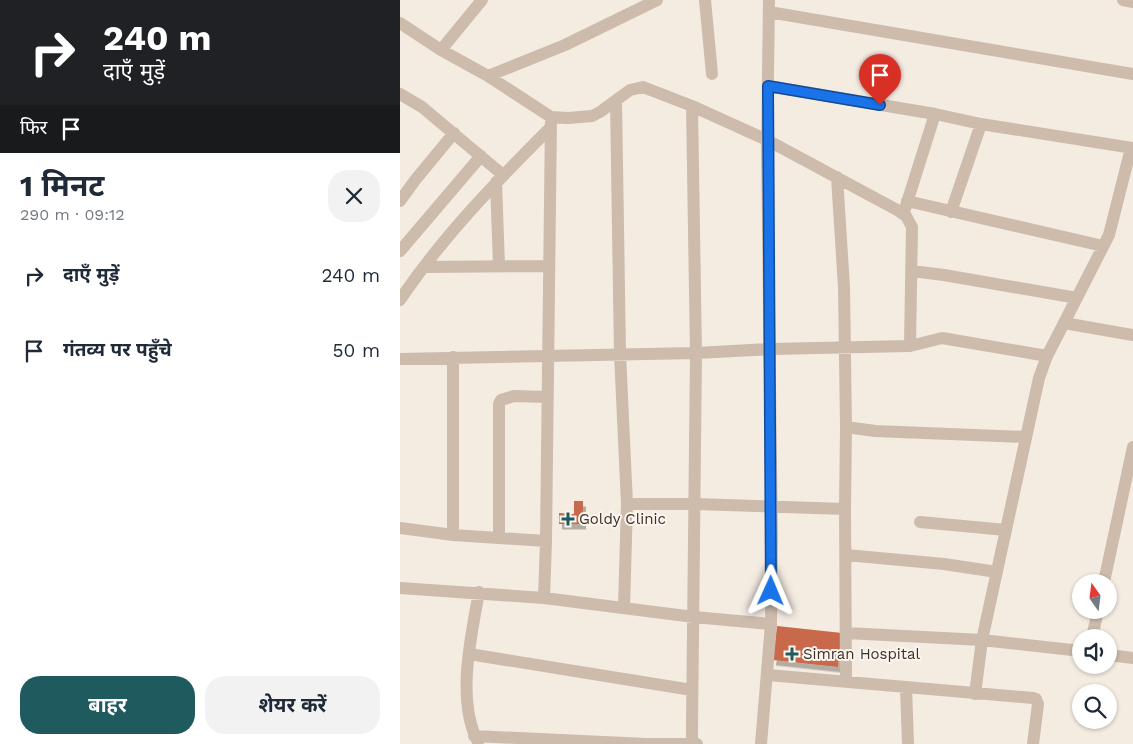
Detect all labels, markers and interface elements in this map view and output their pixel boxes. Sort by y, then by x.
text: 240 m [103,17,212,59]
icon: right [20,20,85,85]
pin [859,54,901,105]
text: दाएँ मुड़ें [103,59,165,84]
icon: arrive [866,61,894,89]
icon: arrive [57,115,85,143]
text: फिर [20,116,47,139]
text: 1 मिनट [20,168,104,203]
button: close [328,170,380,222]
text: 290 m · 09:12 [20,205,125,224]
icon: right [20,262,48,290]
text: दाएँ मुड़ें [63,263,119,286]
text: 240 m [321,264,380,287]
icon: arrive [20,337,48,365]
text: गंतव्य पर पहुँचे [63,338,172,361]
text: 50 m [333,339,380,362]
place label: Goldy Clinic [579,510,666,528]
marker: Goldy Clinic [561,512,575,526]
position arrow [744,564,796,616]
north arrow [1072,574,1118,619]
map controls [1072,574,1117,729]
button: sound [1072,629,1117,674]
place label: Simran Hospital [803,645,921,663]
marker: Simran Hospital [785,647,799,661]
button: बाहर [20,676,195,734]
button: शेयर करें [205,676,380,734]
button: search [1072,684,1117,729]

